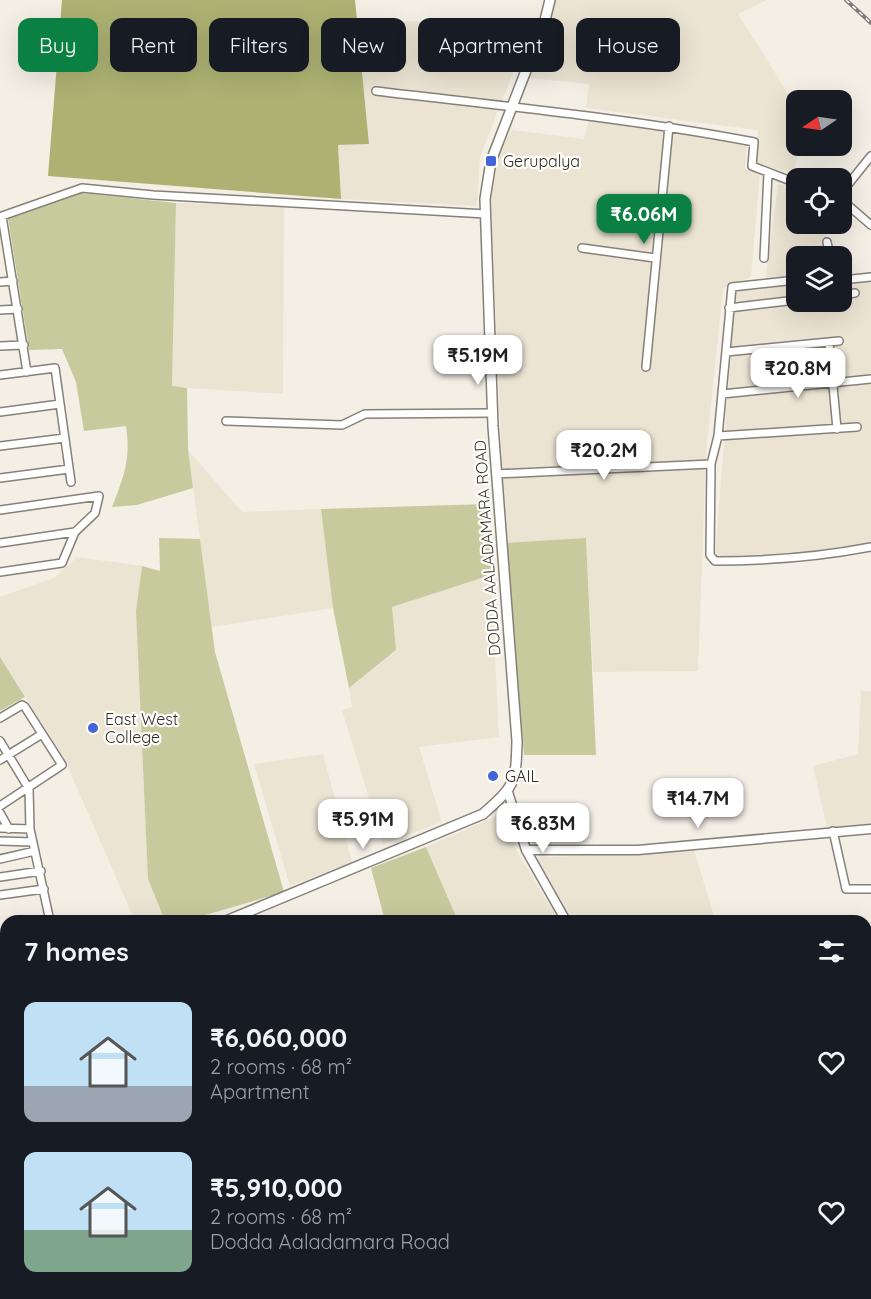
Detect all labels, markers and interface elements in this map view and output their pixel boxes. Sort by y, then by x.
chip: Buy [18,18,98,72]
chip: Rent [110,18,197,72]
chip: Filters [209,18,309,72]
chip: New [321,18,406,72]
chip: Apartment [418,18,564,72]
chip: House [576,18,680,72]
north arrow [786,90,852,156]
map controls [786,90,852,312]
place label: Gerupalya [503,151,580,171]
marker: Gerupalya [484,154,498,168]
button: locate [786,168,852,234]
pin: ₹6.06M [595,194,693,245]
text: ₹6.06M [611,201,677,226]
button: layers [786,246,852,312]
pin: ₹5.19M [429,335,527,386]
text: ₹5.19M [447,342,509,367]
pin: ₹20.8M [749,348,847,399]
text: ₹20.8M [764,355,832,380]
pin: ₹20.2M [555,430,653,481]
text: ₹20.2M [570,437,638,462]
street label: DODDA AALADAMARA ROAD [469,439,505,657]
place label: East West College [105,709,178,747]
marker: East West College [86,721,100,735]
place label: GAIL [505,766,539,786]
marker: GAIL [486,769,500,783]
pin: ₹14.7M [649,778,747,829]
text: ₹14.7M [667,785,729,810]
pin: ₹5.91M [314,799,412,850]
pin: ₹6.83M [494,803,592,854]
text: ₹5.91M [332,806,394,831]
text: ₹6.83M [510,810,576,835]
text: 7 homes [24,935,129,968]
icon: filters [815,935,848,968]
text: ₹6,060,000 [210,1021,347,1054]
icon: home [72,1026,144,1098]
icon: heart [815,1046,848,1079]
text: 2 rooms · 68 m² [210,1054,352,1079]
text: Apartment [210,1079,310,1104]
text: ₹5,910,000 [210,1171,342,1204]
icon: home [72,1176,144,1248]
icon: heart [815,1196,848,1229]
text: 2 rooms · 68 m² [210,1204,352,1229]
text: Dodda Aaladamara Road [210,1229,450,1254]

